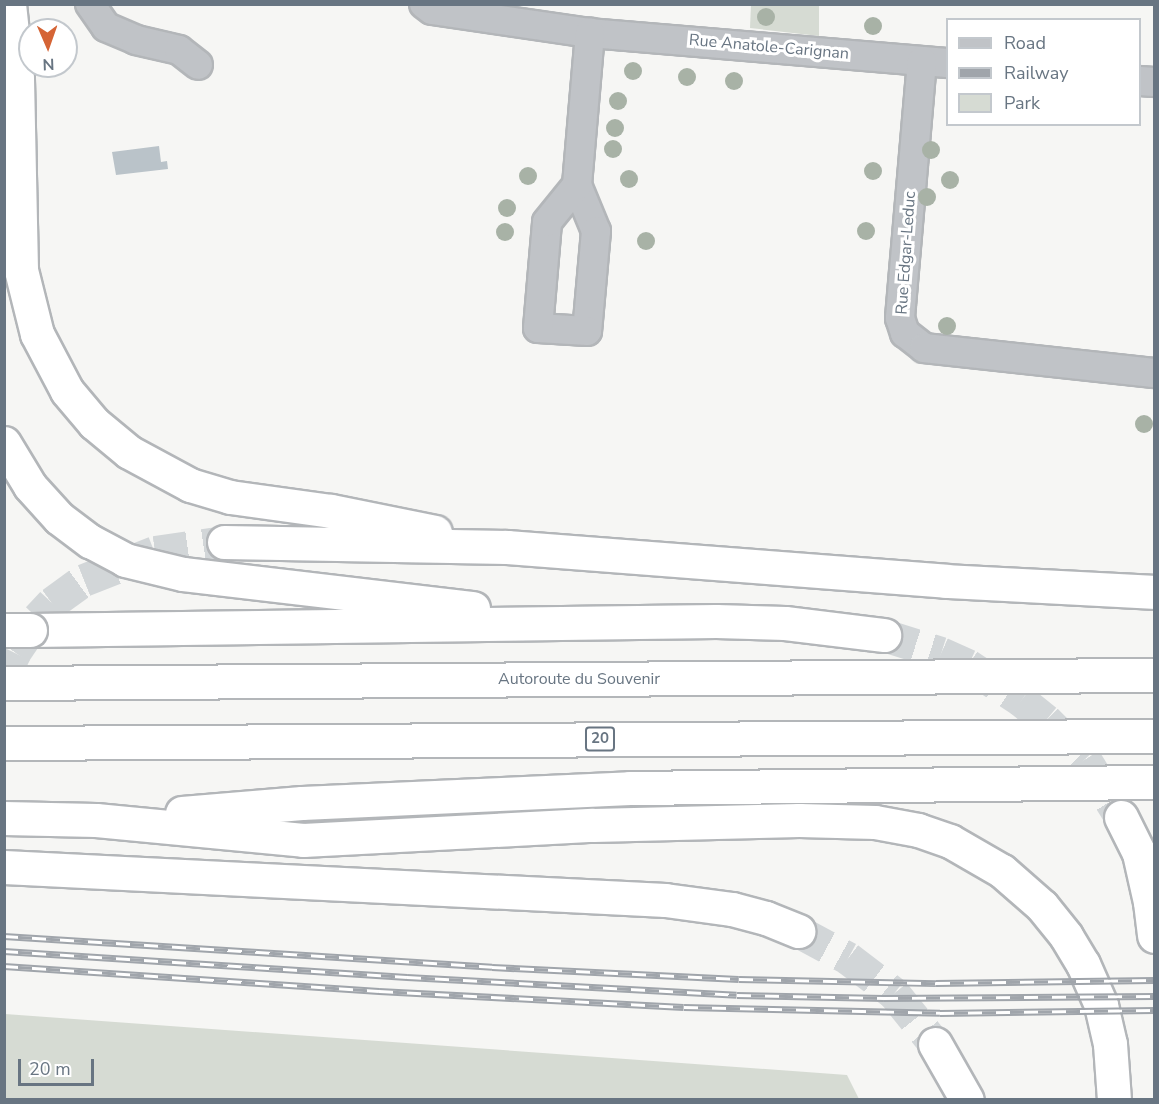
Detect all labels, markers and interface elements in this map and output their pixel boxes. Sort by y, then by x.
north arrow [18,18,78,78]
legend [946,18,1141,126]
street label: Rue Anatole-Carignan [688,30,850,64]
text: Road [1004,31,1046,55]
text: N [42,53,55,75]
text: Railway [1004,61,1069,85]
text: Park [1004,91,1040,115]
street label: Rue Edgar-Leduc [892,191,920,315]
street label: Autoroute du Souvenir [498,669,660,689]
road number: 20 [585,727,615,751]
scale bar [21,1047,98,1085]
text: 20 m [29,1057,71,1081]

